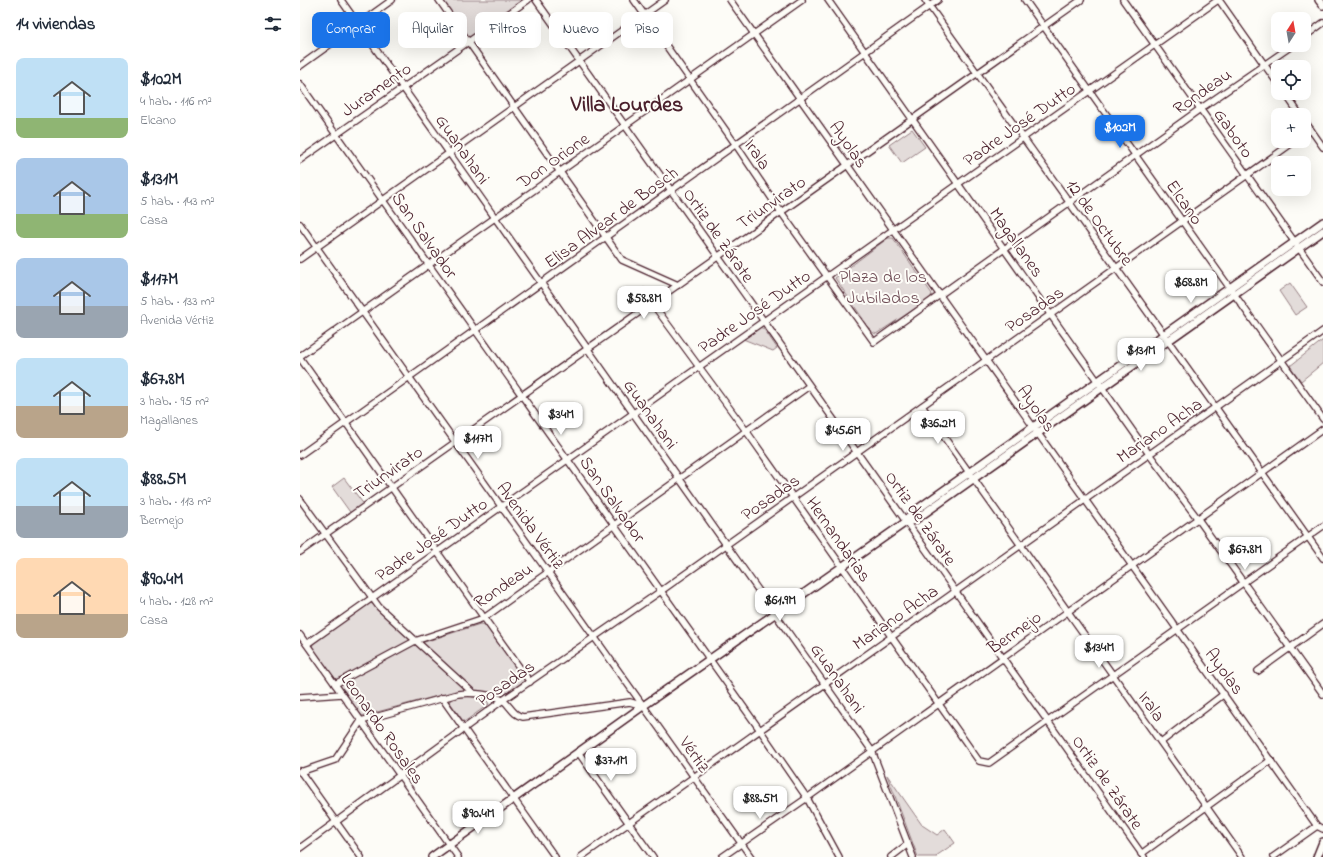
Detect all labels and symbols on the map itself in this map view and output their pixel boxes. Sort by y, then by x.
north arrow [1271,12,1311,52]
street label: Juramento [337,57,418,124]
street label: Rondeau [1169,63,1238,122]
street label: Padre José Dutto [959,77,1082,174]
district label: Villa Lourdes [570,90,683,122]
street label: Gaboto [1206,104,1259,164]
street label: Guanahani [428,110,495,190]
pin: $102M [1092,115,1148,149]
street label: Ayolas [822,116,873,174]
street label: Don Orione [512,127,596,197]
street label: Irala [737,134,776,176]
street label: Elisa Alvear de Bosch [540,161,684,276]
street label: Triunvirato [732,170,812,237]
street label: 12 de Octubre [1058,175,1139,272]
street label: Elcano [1158,175,1208,231]
street label: Ortiz de Zárate [675,184,760,289]
street label: San Salvador [384,187,463,285]
street label: Magallanes [981,203,1049,284]
street label: Padre José Dutto [694,264,817,361]
park label: Plaza de los Jubilados [839,265,927,312]
pin: $68.8M [1158,270,1224,304]
street label: Posadas [1000,281,1070,340]
pin: $58.8M [611,286,677,320]
pin: $131M [1113,338,1169,372]
street label: Guanahani [616,375,683,455]
street label: Ayolas [1010,380,1061,438]
street label: Mariano Acha [1112,393,1208,471]
pin: $34M [537,402,585,436]
pin: $36.2M [905,411,971,445]
pin: $45.6M [810,418,876,452]
pin: $117M [450,426,506,460]
street label: Triunvirato [349,440,429,507]
street label: San Salvador [572,451,651,549]
street label: Ortiz de Zárate [877,467,962,572]
street label: Posadas [736,469,806,528]
street label: Avenida Vértiz [489,477,570,575]
street label: Padre José Dutto [371,492,494,589]
street label: Hernandarias [798,492,876,588]
pin: $67.8M [1212,537,1278,571]
street label: Rondeau [469,557,539,616]
street label: Mariano Acha [848,580,944,658]
pin: $61.9M [747,588,813,622]
street label: Bermejo [982,606,1047,662]
pin: $134M [1071,635,1127,669]
street label: Guanahani [803,639,870,719]
street label: Ayolas [1197,643,1249,701]
street label: Posadas [471,655,541,714]
street label: Leonardo Rosales [333,668,429,790]
street label: Irala [1130,686,1170,728]
street label: Vértiz [671,731,715,779]
street label: Ortiz de Zárate [1064,731,1149,836]
pin: $37.1M [578,748,644,782]
pin: $88.5M [727,786,793,820]
pin: $90.4M [445,801,511,835]

